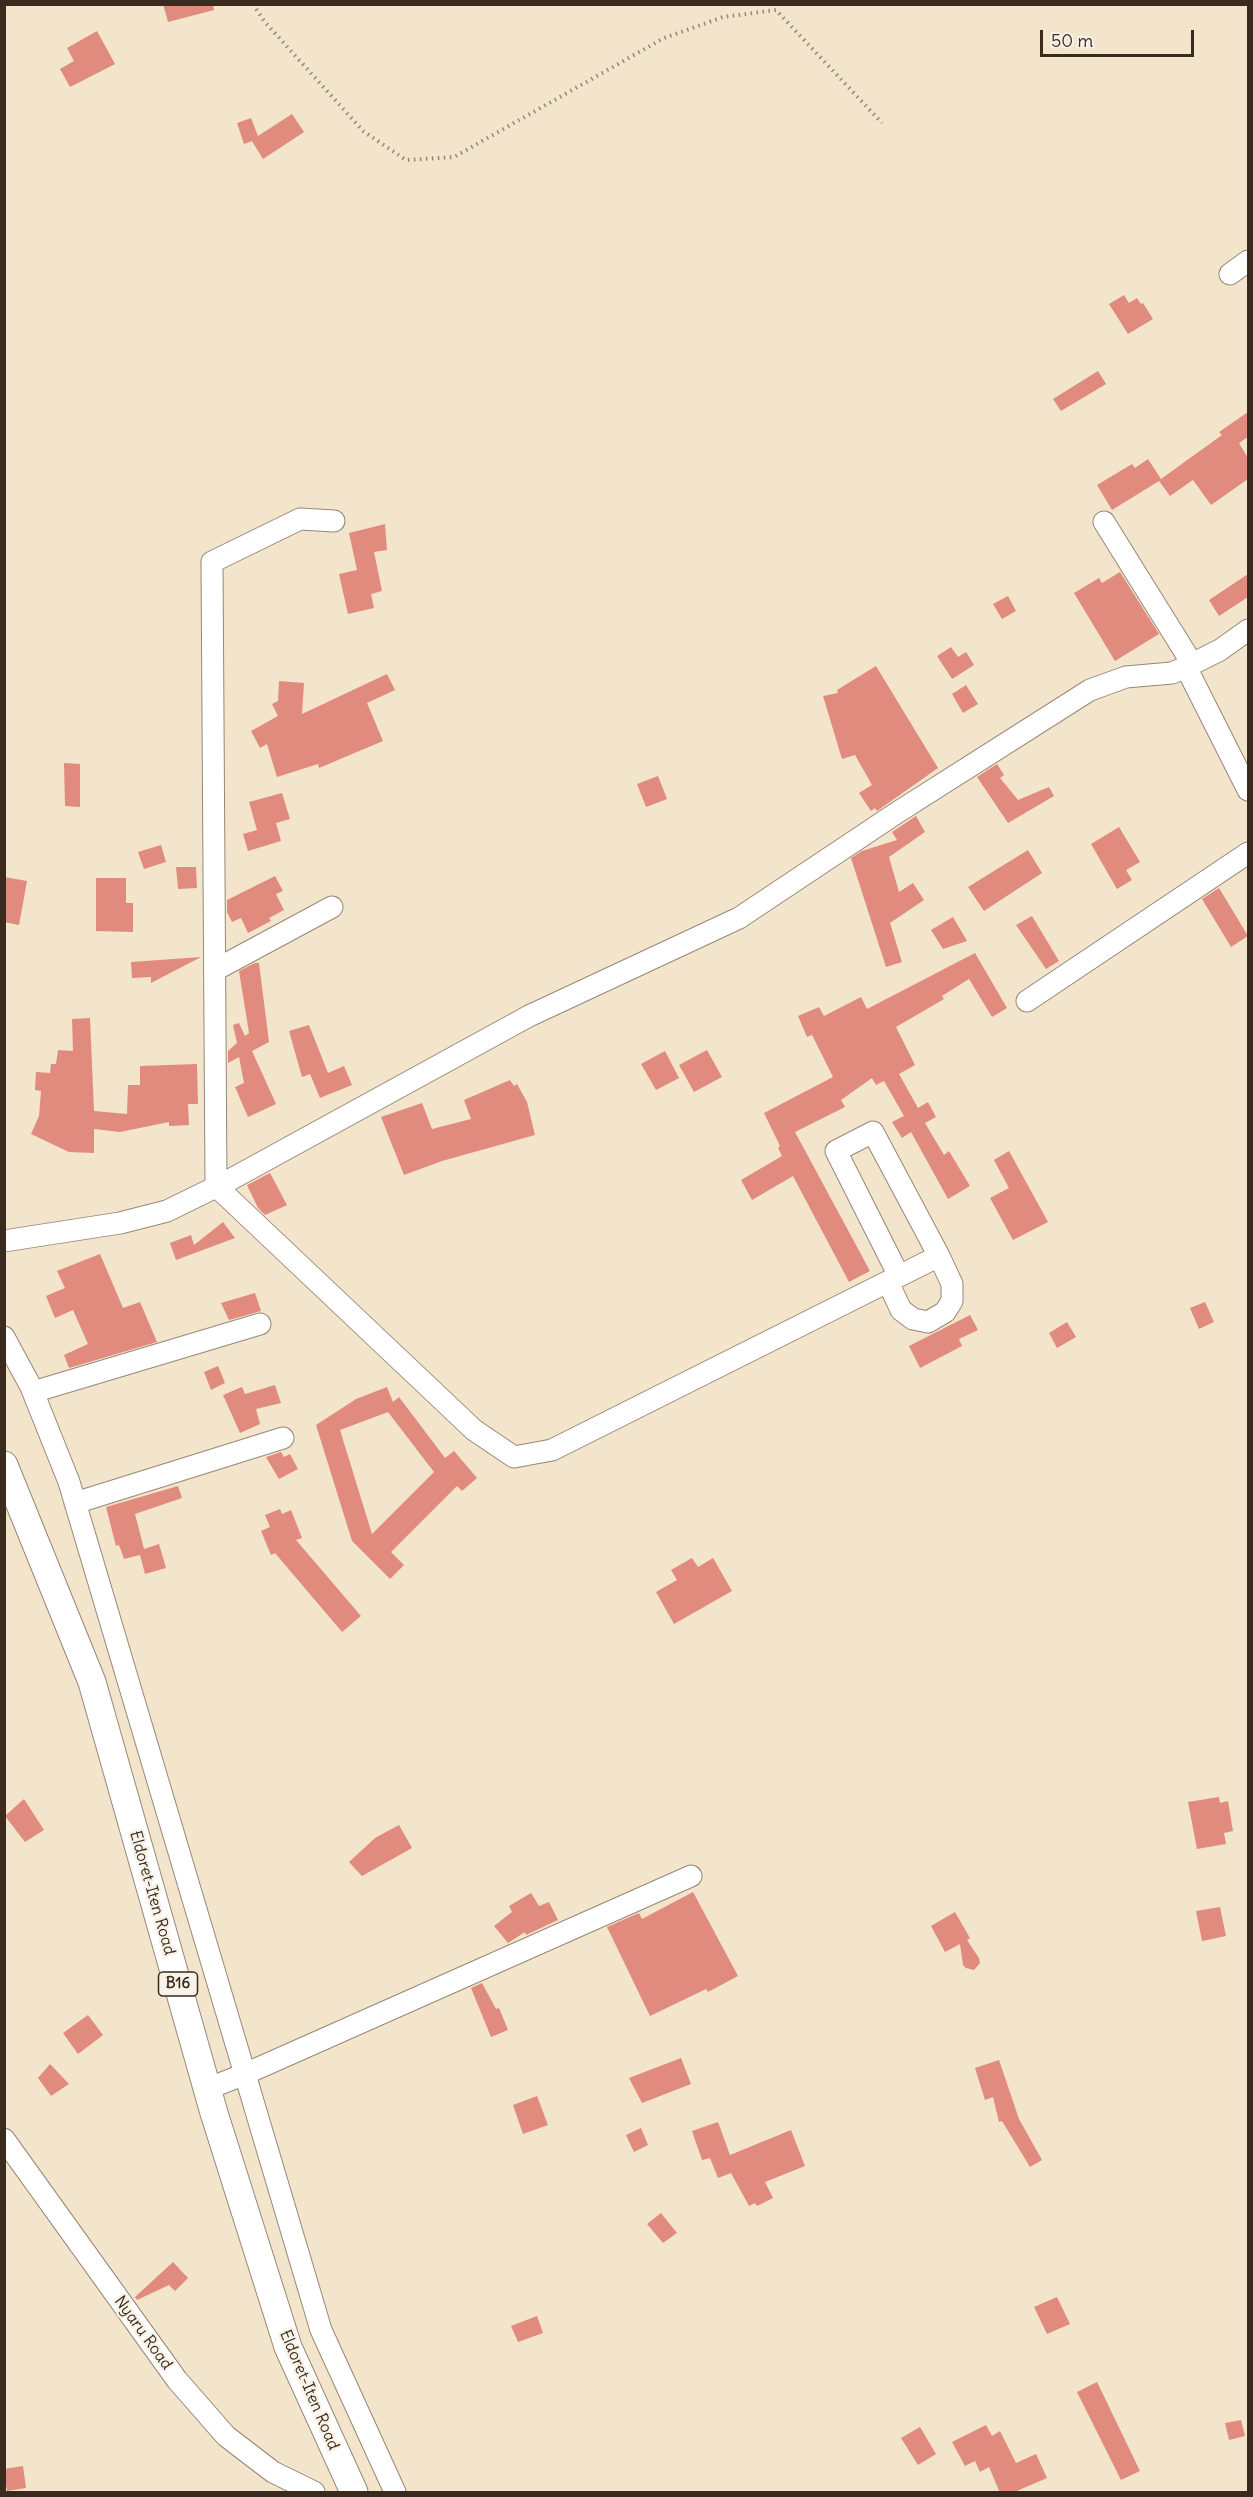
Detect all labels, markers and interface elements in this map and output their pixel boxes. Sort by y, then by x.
scale bar [1043,18,1198,56]
text: 50 m [1051,29,1093,52]
street label: Eldoret-Iten Road [125,1829,179,1957]
road number: B16 [158,1972,198,1996]
street label: Nyaru Road [110,2292,176,2374]
street label: Eldoret-Iten Road [275,2327,343,2453]

